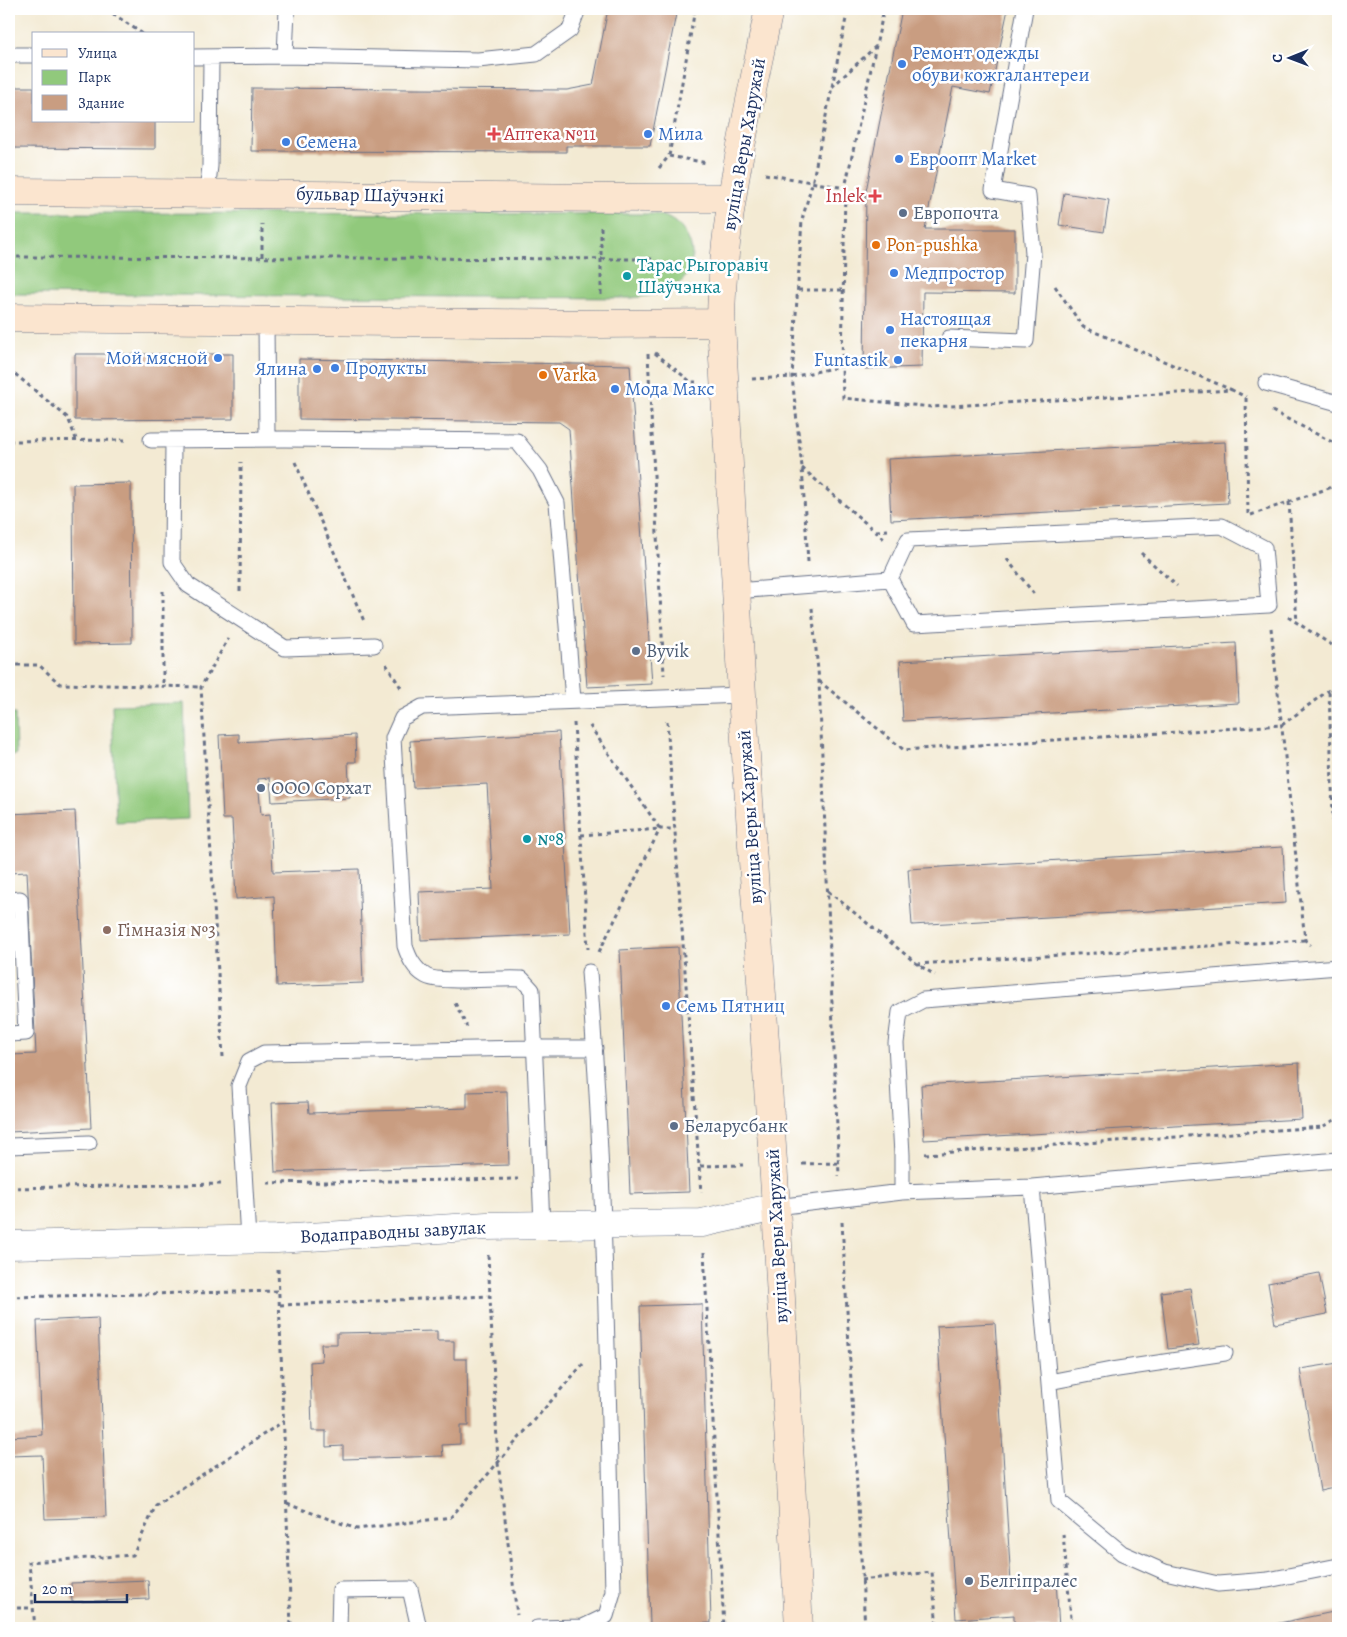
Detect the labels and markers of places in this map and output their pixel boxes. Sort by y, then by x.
place label: Ремонт одежды обуви кожгалантереи [912,40,1090,88]
marker: Ремонт одежды обуви кожгалантереи [896,58,908,70]
place label: Аптека №11 [503,121,596,147]
place label: Мила [658,121,703,147]
marker: Аптека №11 [488,128,500,140]
marker: Мила [642,128,654,140]
place label: Семена [296,129,358,155]
marker: Семена [280,136,292,148]
place label: Евроопт Market [909,146,1037,172]
marker: Евроопт Market [893,153,905,165]
place label: Inlek [825,183,866,209]
marker: Inlek [869,190,881,202]
place label: Европочта [913,200,999,226]
marker: Европочта [897,207,909,219]
place label: Pon-pushka [886,232,979,258]
marker: Pon-pushka [870,239,882,251]
place label: Тарас Рыгоравіч Шаўчэнка [637,252,769,300]
place label: Медпростор [904,260,1004,286]
marker: Медпростор [888,267,900,279]
marker: Тарас Рыгоравіч Шаўчэнка [621,270,633,282]
place label: Настоящая пекарня [900,306,991,354]
marker: Настоящая пекарня [884,324,896,336]
place label: Мой мясной [106,345,208,371]
place label: Funtastik [814,347,889,373]
marker: Мой мясной [212,352,224,364]
marker: Funtastik [892,354,904,366]
place label: Продукты [345,355,427,381]
place label: Ялина [255,356,307,382]
marker: Продукты [329,362,341,374]
place label: Varka [552,362,597,388]
marker: Ялина [311,363,323,375]
marker: Varka [537,369,549,381]
place label: Мода Макс [625,376,715,402]
marker: Мода Макс [609,383,621,395]
place label: Byvik [646,638,689,664]
marker: Byvik [630,645,642,657]
place label: ООО Сорхат [271,775,372,801]
marker: ООО Сорхат [255,782,267,794]
place label: №8 [537,826,564,852]
marker: №8 [521,833,533,845]
place label: Гімназія №3 [117,917,216,943]
marker: Гімназія №3 [101,924,113,936]
place label: Семь Пятниц [676,993,785,1019]
marker: Семь Пятниц [660,1000,672,1012]
place label: Беларусбанк [684,1113,788,1139]
marker: Беларусбанк [668,1120,680,1132]
place label: Белгіпралес [979,1568,1078,1594]
marker: Белгіпралес [963,1575,975,1587]

